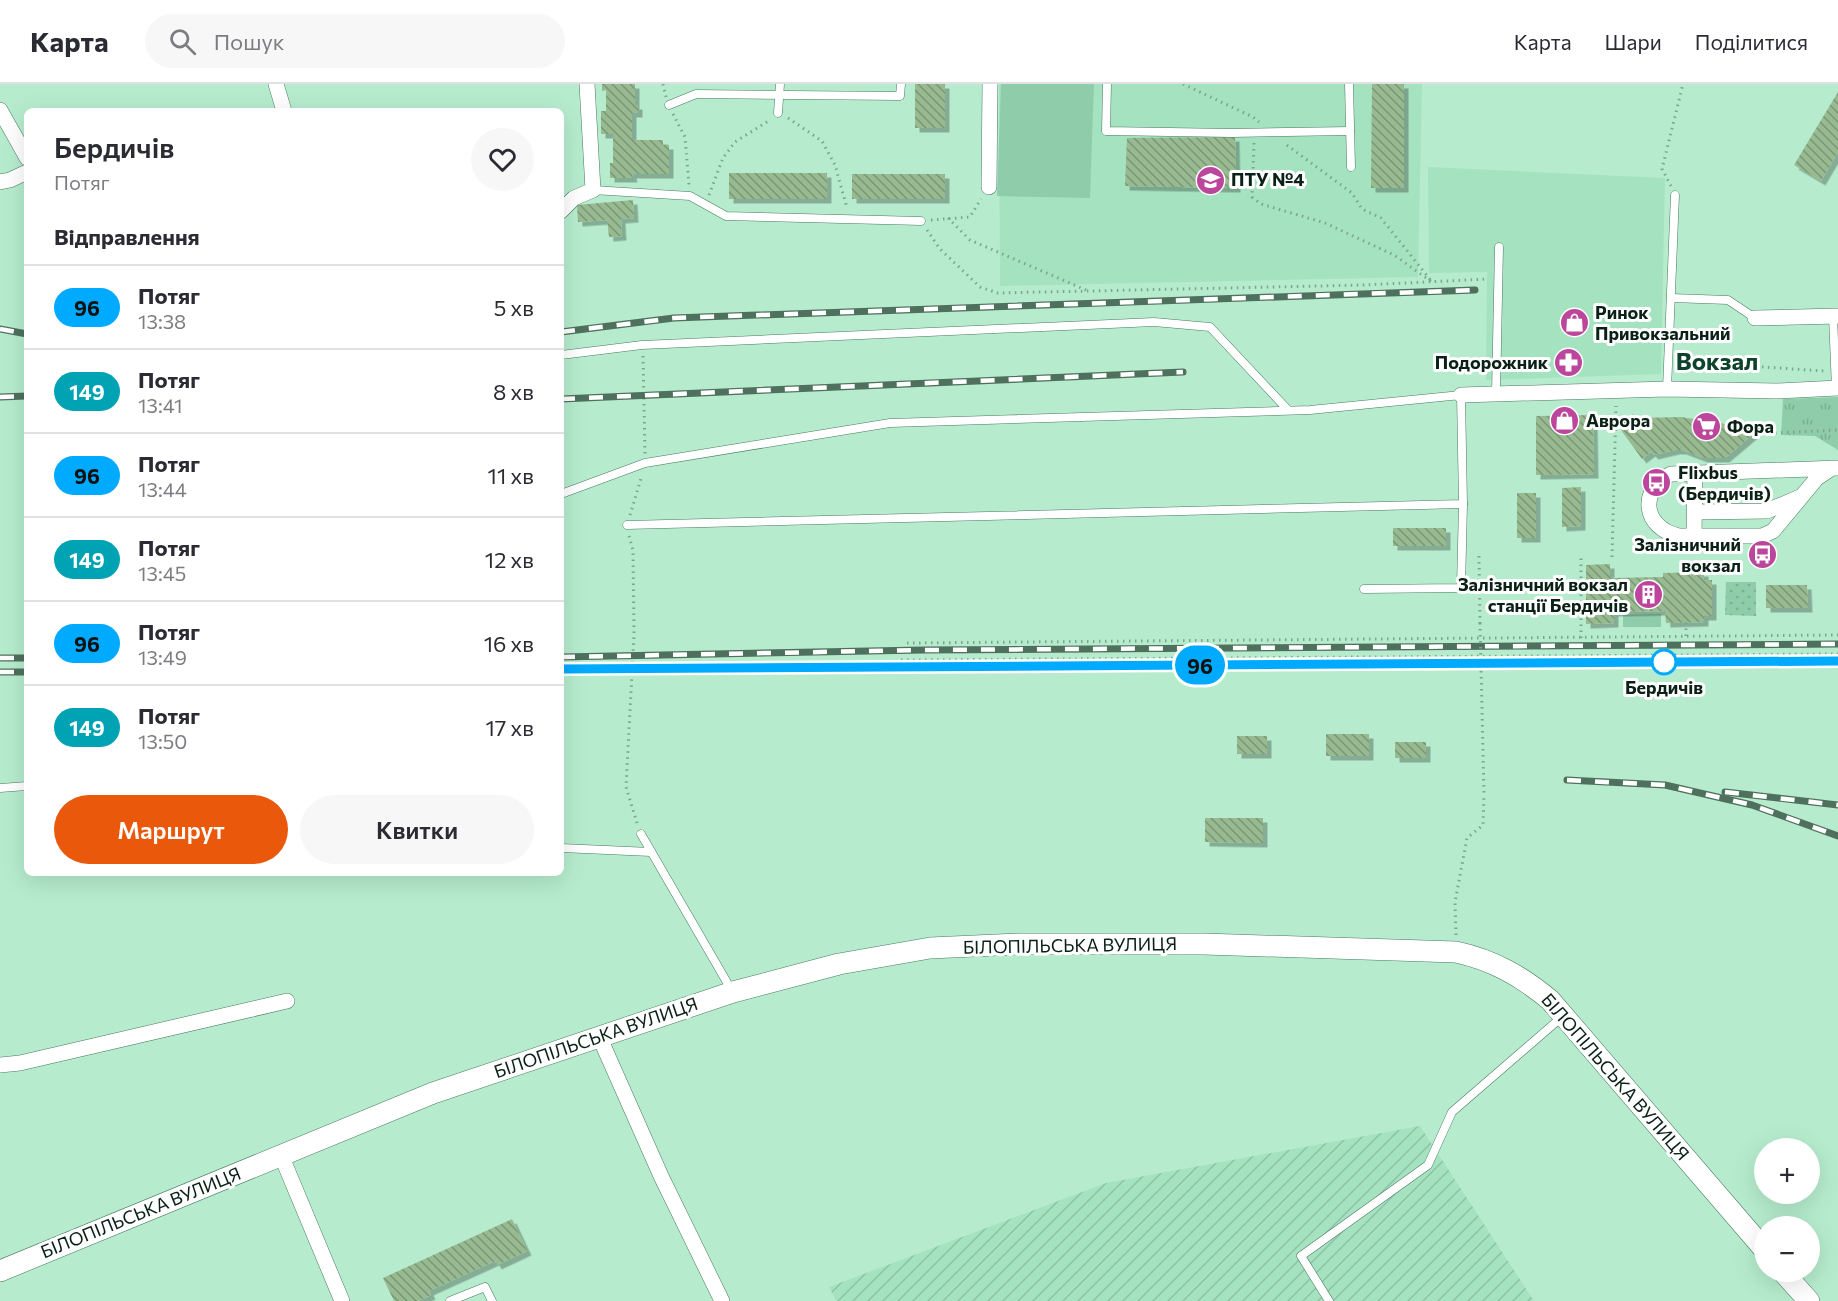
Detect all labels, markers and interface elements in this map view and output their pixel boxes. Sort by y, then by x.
search box [145,14,565,68]
text: Карта [30,24,109,58]
icon: search [166,25,199,58]
text: Пошук [214,28,285,55]
text: Карта [1514,29,1572,54]
text: Шари [1605,29,1662,54]
text: Поділитися [1695,29,1808,54]
button: heart [471,128,534,191]
text: Бердичів [54,130,174,164]
school or university icon: ПТУ №4 [1194,164,1226,196]
place label: ПТУ №4 [1231,168,1304,190]
text: Потяг [54,170,109,194]
text: Відправлення [54,223,200,250]
text: Потяг [138,282,200,309]
text: 5 хв [494,294,534,321]
text: 96 [74,295,100,320]
place label: Ринок Привокзальний [1595,301,1730,344]
shop icon: Ринок Привокзальний [1558,307,1590,339]
text: 13:38 [138,309,186,333]
district label: Вокзал [1676,346,1758,375]
pharmacy icon: Подорожник [1553,347,1585,379]
place label: Подорожник [1435,351,1549,373]
text: Потяг [138,366,200,393]
text: 8 хв [493,378,534,405]
text: 149 [69,379,105,404]
text: 13:41 [138,393,183,417]
shop icon: Аврора [1549,405,1581,437]
place label: Аврора [1586,409,1650,431]
supermarket icon: Фора [1690,411,1722,443]
place label: Фора [1727,415,1774,437]
text: Потяг [138,450,200,477]
place label: Flixbus (Бердичів) [1678,461,1771,504]
text: 11 хв [488,462,534,489]
text: 96 [74,463,100,488]
bus stop icon: Flixbus (Бердичів) [1641,467,1673,499]
text: 13:44 [138,477,187,501]
place label: Залізничний вокзал [1634,533,1741,576]
text: Потяг [138,534,200,561]
bus stop icon: Залізничний вокзал [1746,539,1778,571]
text: 12 хв [485,546,534,573]
text: 149 [69,547,105,572]
text: 13:45 [138,561,186,585]
place label: Залізничний вокзал станції Бердичів [1458,573,1628,616]
building icon: Залізничний вокзал станції Бердичів [1633,579,1665,611]
text: Потяг [138,618,200,645]
text: 16 хв [484,630,534,657]
text: 96 [74,631,100,656]
text: 13:49 [138,645,187,669]
line badge: 96 [1173,646,1227,684]
marker: Бердичів [1651,649,1677,675]
text: 96 [1187,653,1213,678]
place label: Бердичів [1625,676,1703,698]
text: Потяг [138,702,200,729]
text: 17 хв [485,714,534,741]
text: 149 [69,715,105,740]
text: 13:50 [138,729,187,753]
button: Маршрут [54,795,288,864]
button: Квитки [300,795,534,864]
street label: БІЛОПІЛЬСЬКА ВУЛИЦЯ [963,932,1177,958]
street label: БІЛОПІЛЬСЬКА ВУЛИЦЯ [1537,988,1694,1164]
street label: БІЛОПІЛЬСЬКА ВУЛИЦЯ [491,992,700,1082]
map controls [1754,1138,1820,1282]
button: + [1754,1138,1820,1204]
street label: БІЛОПІЛЬСЬКА ВУЛИЦЯ [37,1162,244,1262]
button: − [1754,1216,1820,1282]

